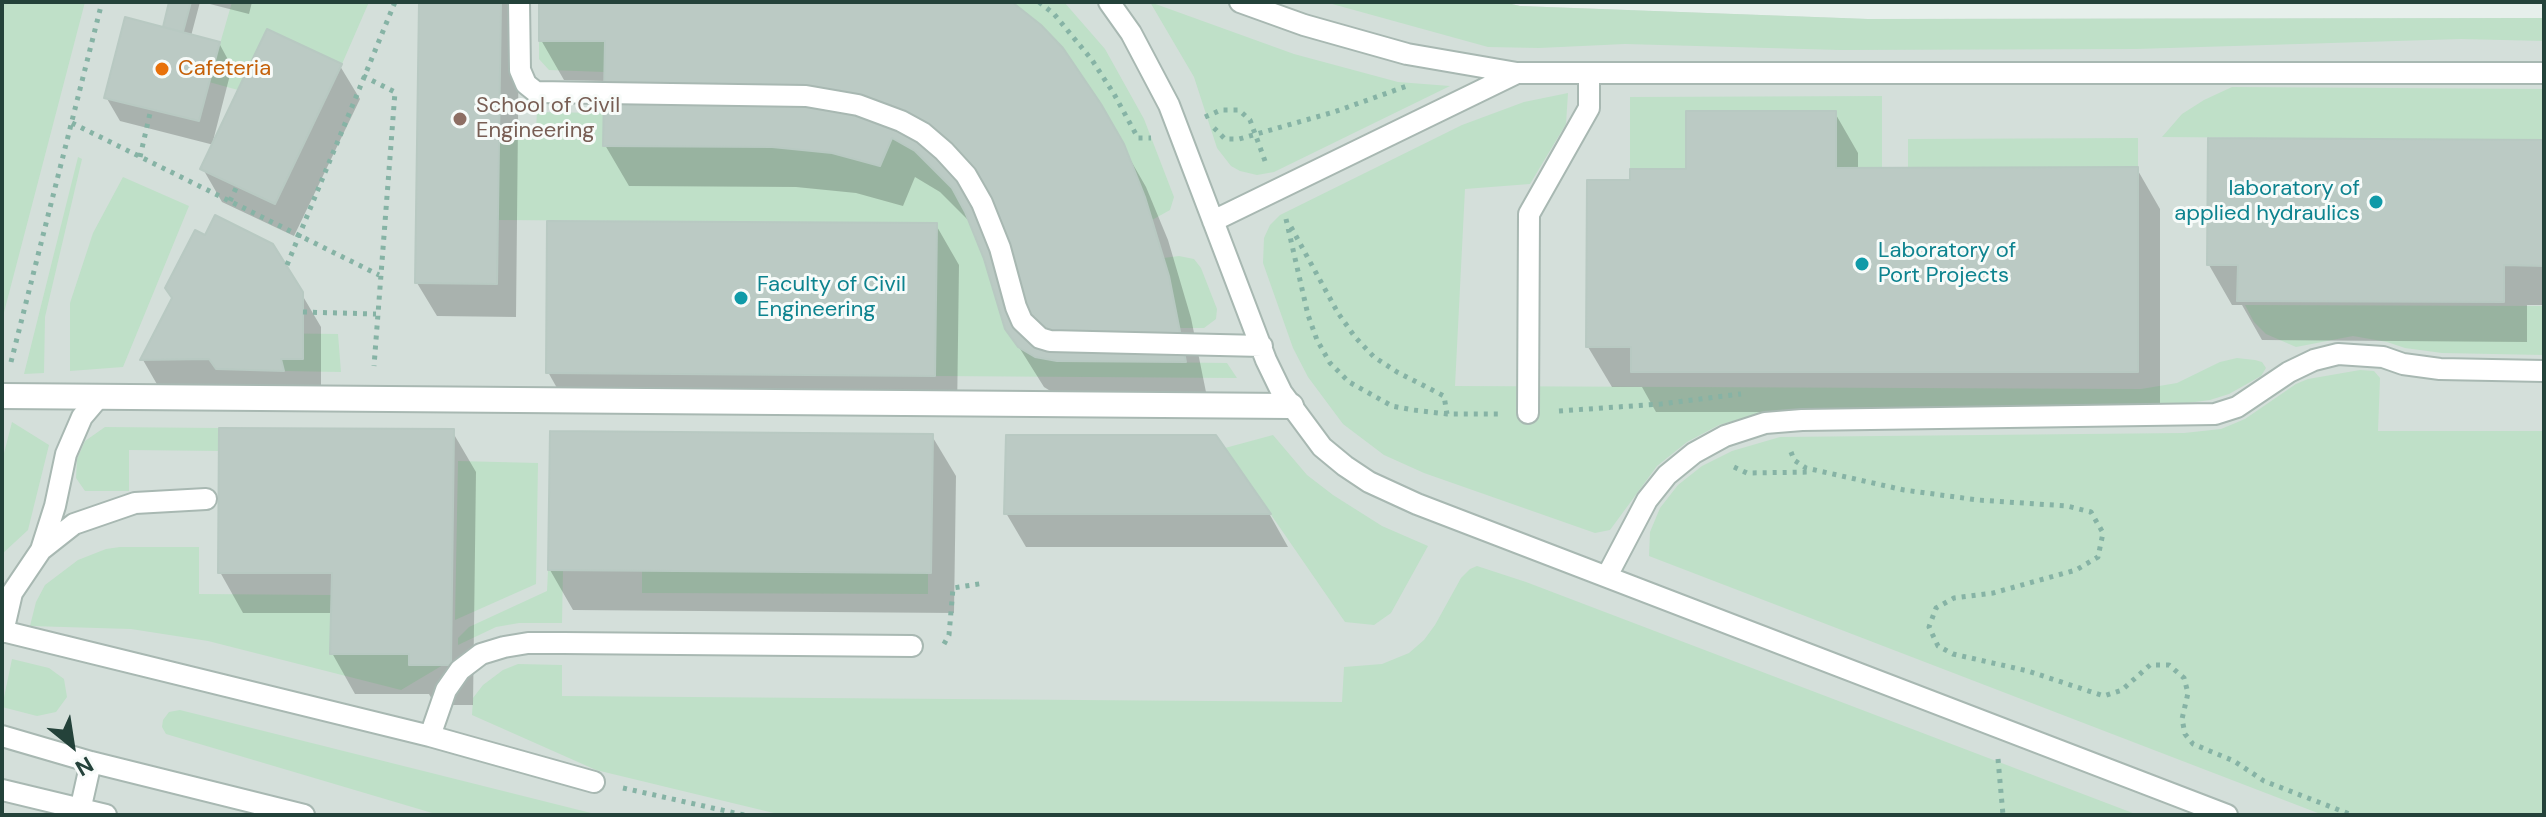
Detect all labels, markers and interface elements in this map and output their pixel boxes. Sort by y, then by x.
place label: Cafeteria [178,56,271,82]
marker: Cafeteria [153,60,171,78]
place label: School of Civil Engineering [476,93,620,144]
marker: School of Civil Engineering [451,110,469,128]
place label: laboratory of applied hydraulics [2174,176,2360,228]
marker: laboratory of applied hydraulics [2367,193,2385,211]
place label: Laboratory of Port Projects [1878,238,2016,290]
marker: Laboratory of Port Projects [1853,255,1871,273]
place label: Faculty of Civil Engineering [757,272,906,324]
marker: Faculty of Civil Engineering [732,289,750,307]
north arrow [32,705,112,785]
text: N [70,750,98,783]

